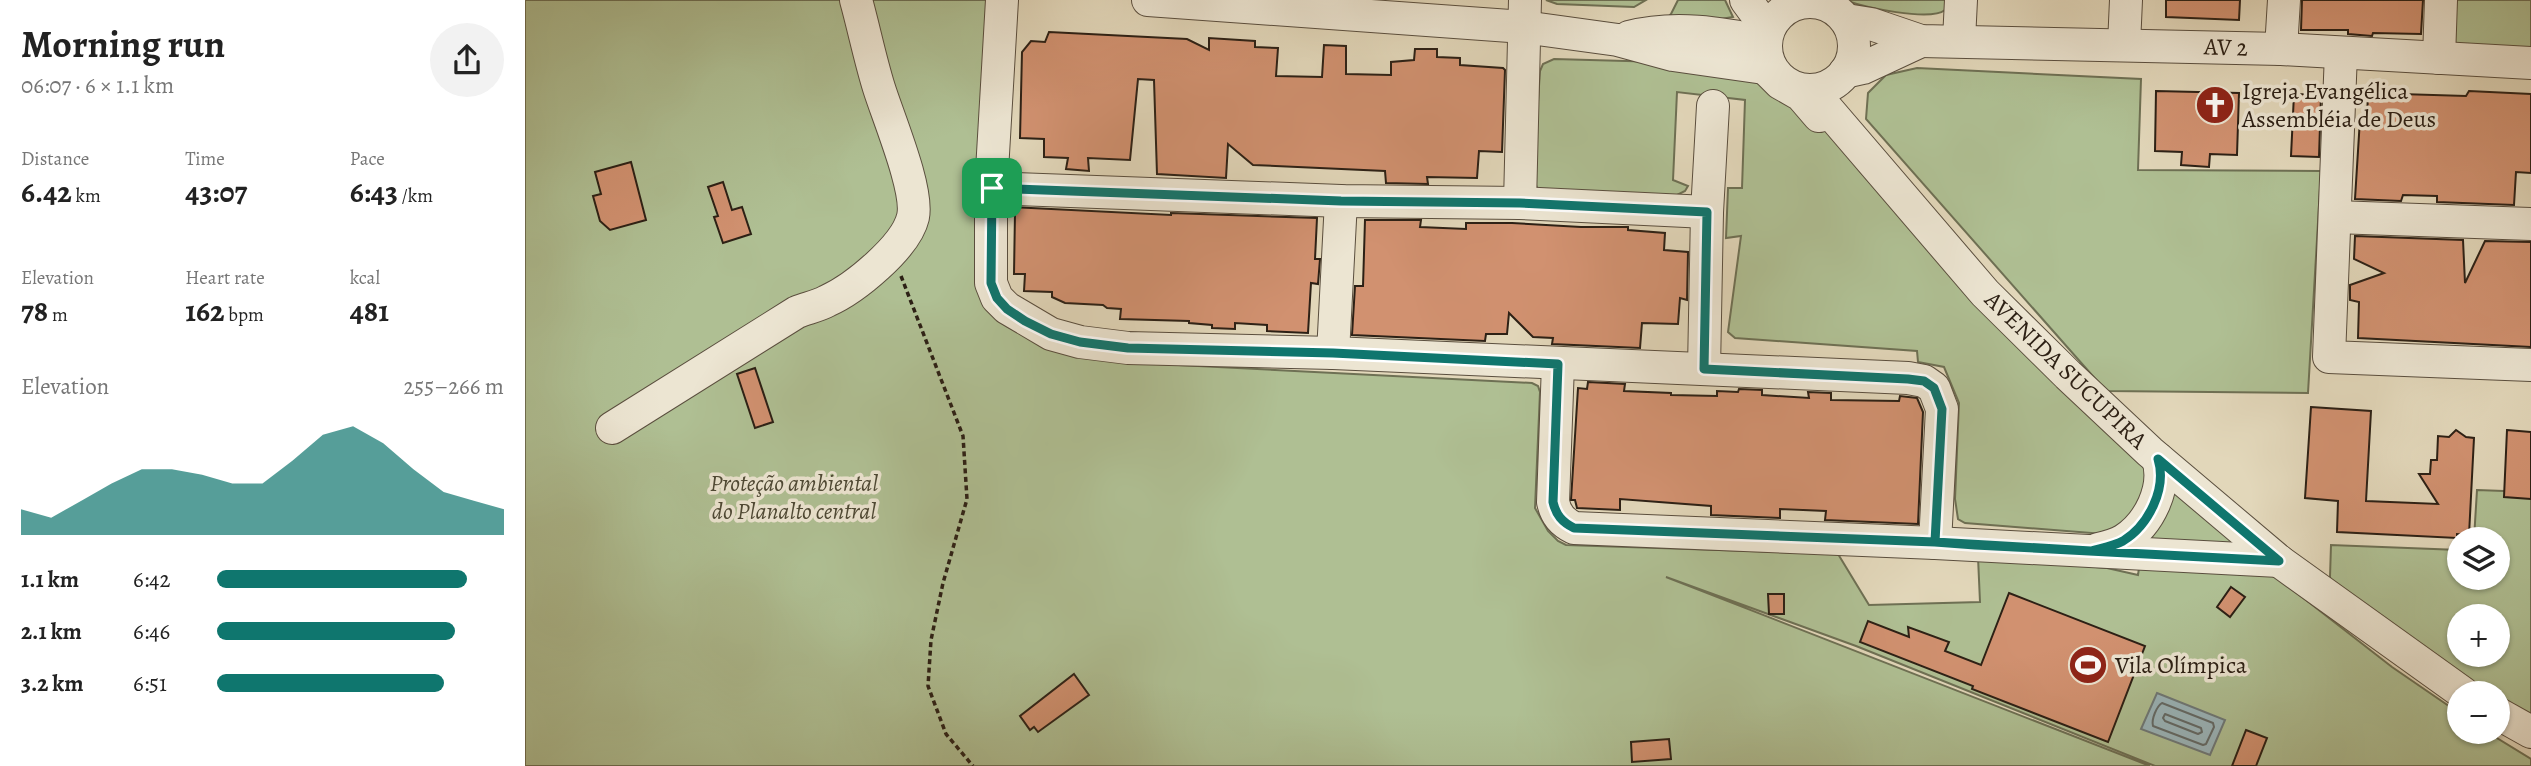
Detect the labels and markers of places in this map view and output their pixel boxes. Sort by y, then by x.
place label: Igreja Evangélica Assembléia de Deus [2241,75,2436,135]
church icon: Igreja Evangélica Assembléia de Deus [2194,84,2236,126]
pin [962,158,1022,218]
sports icon: Vila Olímpica [2067,644,2109,686]
place label: Vila Olímpica [2114,649,2248,681]

